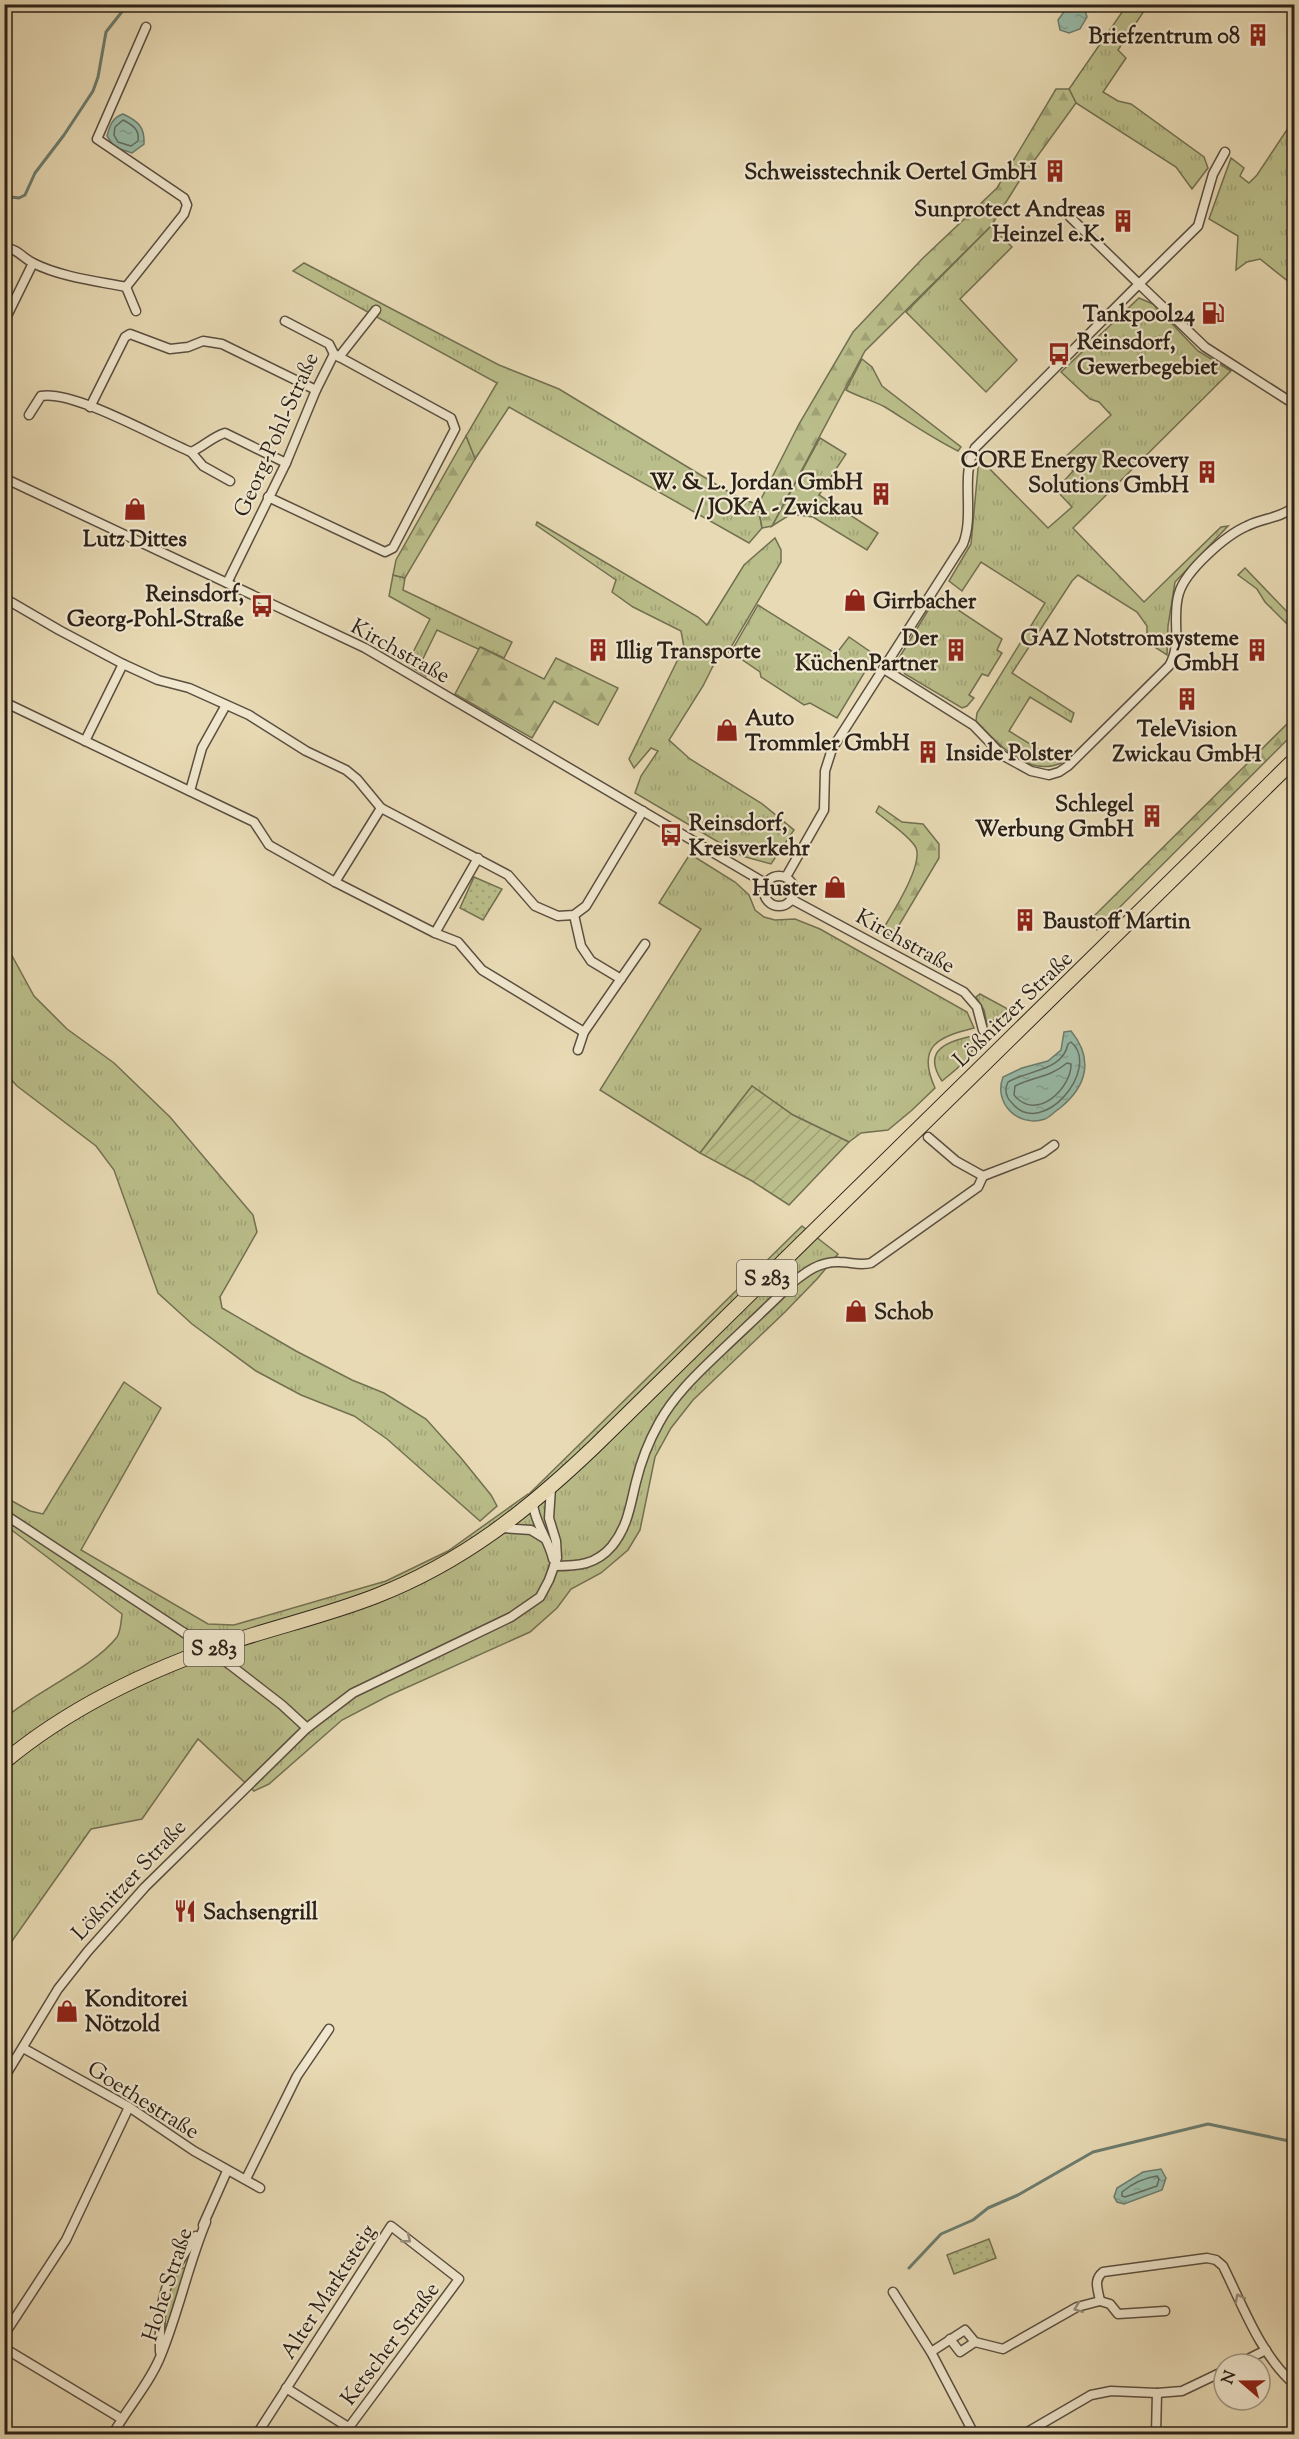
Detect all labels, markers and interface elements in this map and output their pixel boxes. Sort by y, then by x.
place label: Briefzentrum 08 [1089,22,1240,54]
building icon: Briefzentrum 08 [1245,22,1271,48]
place label: Schweisstechnik Oertel GmbH [744,158,1038,190]
building icon: Schweisstechnik Oertel GmbH [1042,158,1068,184]
place label: Sunprotect Andreas Heinzel e.K. [914,195,1105,252]
building icon: Sunprotect Andreas Heinzel e.K. [1110,208,1136,234]
place label: Tankpool24 [1083,300,1195,332]
fuel station icon: Tankpool24 [1200,300,1226,326]
place label: Reinsdorf, Gewerbegebiet [1077,328,1218,385]
bus stop icon: Reinsdorf, Gewerbegebiet [1046,341,1072,367]
street label: Georg-Pohl-Straße [227,348,328,523]
place label: CORE Energy Recovery Solutions GmbH [961,446,1190,503]
building icon: CORE Energy Recovery Solutions GmbH [1194,459,1220,485]
place label: W. & L. Jordan GmbH / JOKA - Zwickau [650,468,864,525]
building icon: W. & L. Jordan GmbH / JOKA - Zwickau [868,481,894,507]
shop icon: Lutz Dittes [122,496,148,522]
place label: Lutz Dittes [83,525,187,557]
place label: Reinsdorf, Georg-Pohl-Straße [67,580,244,637]
shop icon: Girrbacher [842,587,868,613]
place label: Girrbacher [873,587,977,619]
bus stop icon: Reinsdorf, Georg-Pohl-Straße [249,593,275,619]
street label: Kirchstraße [344,612,455,693]
place label: Der KüchenPartner [795,624,939,681]
place label: GAZ Notstromsysteme GmbH [1020,624,1240,681]
building icon: Illig Transporte [585,637,611,663]
place label: Illig Transporte [616,637,761,669]
building icon: Der KüchenPartner [943,637,969,663]
building icon: GAZ Notstromsysteme GmbH [1244,637,1270,663]
building icon: TeleVision Zwickau GmbH [1174,686,1200,712]
place label: Auto Trommler GmbH [745,704,910,761]
place label: TeleVision Zwickau GmbH [1112,715,1262,772]
shop icon: Auto Trommler GmbH [714,717,740,743]
building icon: Inside Polster [915,739,941,765]
place label: Inside Polster [946,739,1073,771]
place label: Schlegel Werbung GmbH [975,790,1135,847]
building icon: Schlegel Werbung GmbH [1139,803,1165,829]
place label: Reinsdorf, Kreisverkehr [689,809,811,866]
bus stop icon: Reinsdorf, Kreisverkehr [658,822,684,848]
place label: Huster [752,874,818,906]
shop icon: Huster [822,874,848,900]
street label: Kirchstraße [849,902,960,983]
building icon: Baustoff Martin [1012,907,1038,933]
place label: Baustoff Martin [1043,907,1191,939]
street label: Lößnitzer Straße [947,944,1081,1076]
road number: S 283 [737,1260,797,1296]
shop icon: Schob [843,1298,869,1324]
place label: Schob [874,1298,934,1330]
road number: S 283 [184,1630,244,1666]
street label: Lößnitzer Straße [65,1813,195,1949]
restaurant icon: Sachsengrill [172,1898,198,1924]
place label: Sachsengrill [203,1898,319,1930]
place label: Konditorei Nötzold [85,1985,188,2042]
shop icon: Konditorei Nötzold [54,1998,80,2024]
street label: Goethestraße [80,2054,205,2149]
street label: Alter Marktsteig [274,2219,385,2366]
street label: Hohe Straße [135,2224,202,2346]
one-way arrow [401,2232,412,2243]
street label: Ketscher Straße [334,2276,449,2413]
one-way arrow [1235,2294,1247,2305]
one-way arrow [1073,2301,1084,2314]
north arrow [1212,2352,1272,2412]
text: N [1217,2368,1243,2388]

